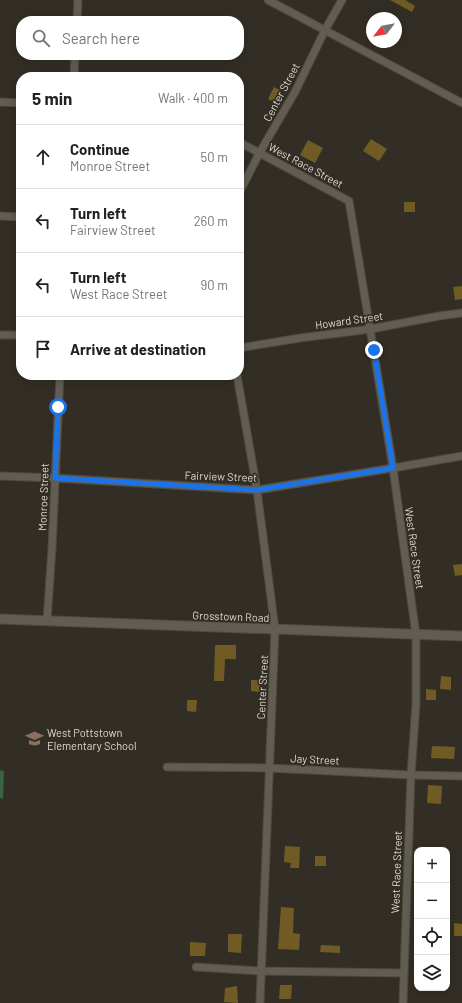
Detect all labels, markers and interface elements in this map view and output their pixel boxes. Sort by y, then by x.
north arrow [366,12,402,48]
search box [16,16,244,60]
icon: search [30,27,52,49]
text: Search here [62,29,140,47]
street label: Center Street [260,61,302,123]
text: 5 min [32,88,72,108]
text: Walk · 400 m [158,90,228,106]
text: Continue [70,140,130,158]
street label: West Race Street [267,140,345,190]
icon: ahead [32,146,54,168]
text: 50 m [201,149,228,165]
text: Monroe Street [70,158,150,174]
text: Turn left [70,204,126,222]
icon: left [32,210,54,232]
text: 260 m [194,213,228,229]
text: Fairview Street [70,222,156,238]
text: Turn left [70,268,126,286]
icon: left [32,274,54,296]
text: 90 m [201,277,228,293]
text: West Race Street [70,286,168,302]
street label: Howard Street [314,309,384,331]
icon: arrive [32,338,54,360]
text: Arrive at destination [70,340,206,358]
route end [365,341,383,359]
route start [49,398,67,416]
street label: Monroe Street [35,463,51,531]
street label: Fairview Street [185,468,257,484]
street label: West Race Street [403,506,427,590]
street label: Grosstown Road [192,608,270,624]
street label: Center Street [254,655,270,719]
place label: West Pottstown Elementary School [47,726,137,752]
school or university icon: West Pottstown Elementary School [24,728,44,748]
street label: Jay Street [290,751,340,767]
street label: West Race Street [388,831,404,913]
map controls [414,847,450,991]
button: + [414,847,450,883]
button: − [414,883,450,919]
button: locate [414,919,450,955]
button: layers [414,955,450,991]

